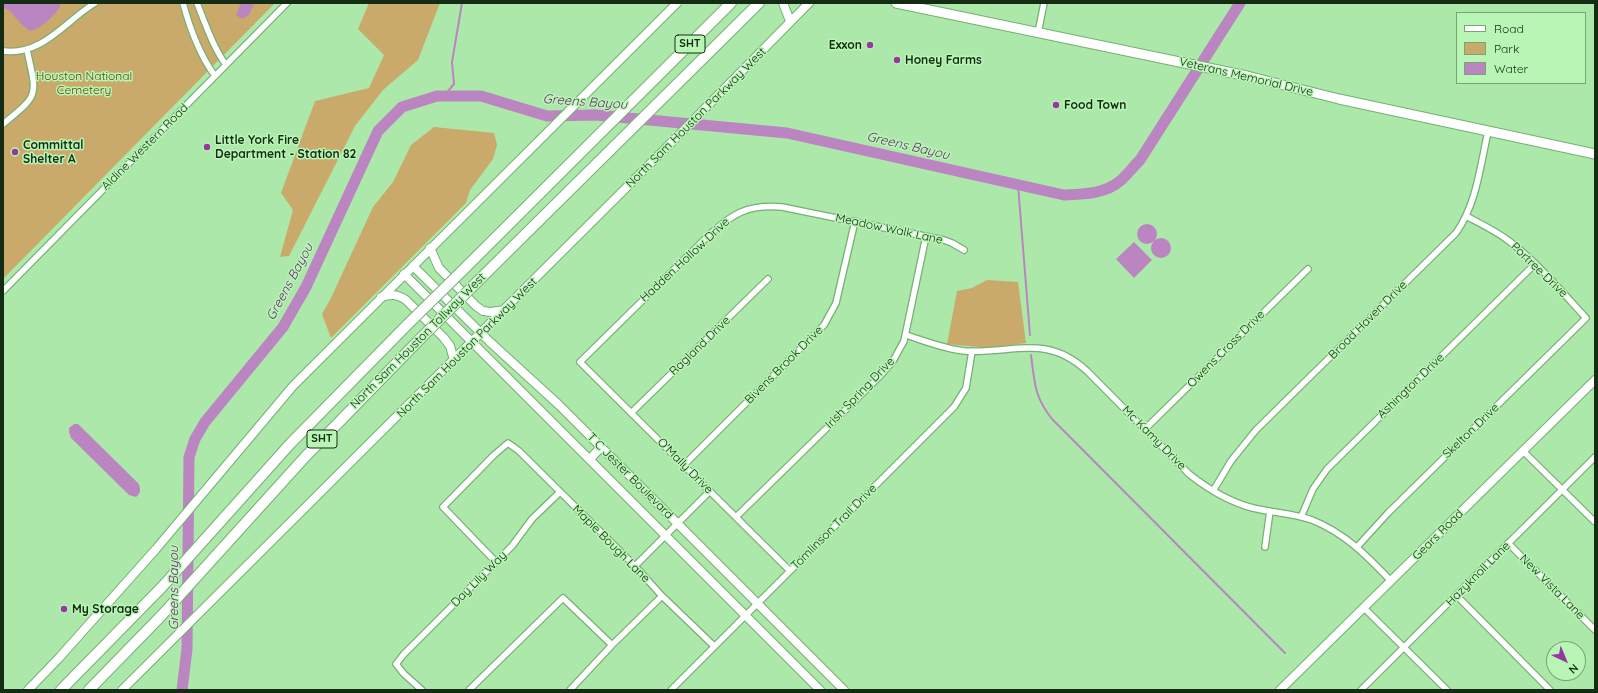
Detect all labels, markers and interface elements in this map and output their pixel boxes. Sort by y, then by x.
legend [1456,12,1586,84]
text: Road [1494,21,1524,36]
road number: SHT [675,35,705,53]
place label: Exxon [829,38,862,52]
marker: Exxon [865,40,875,50]
text: Park [1494,41,1519,56]
street label: North Sam Houston Parkway West [623,45,769,191]
place label: Honey Farms [905,53,982,67]
marker: Honey Farms [892,55,902,65]
street label: Veterans Memorial Drive [1178,55,1314,99]
text: Water [1494,61,1528,76]
park label: Houston National Cemetery [36,69,132,97]
water label: Greens Bayou [542,91,628,113]
place label: Food Town [1064,98,1126,112]
marker: Food Town [1051,100,1061,110]
street label: Aldine Western Road [99,101,191,193]
water label: Greens Bayou [865,129,951,163]
place label: Little York Fire Department - Station 82 [215,133,356,161]
place label: Committal Shelter A [23,138,84,166]
marker: Little York Fire Department - Station 82 [202,142,212,152]
marker: Committal Shelter A [10,147,20,157]
street label: Meadow Walk Lane [834,211,944,247]
street label: Hadden Hollow Drive [637,215,733,305]
street label: Portree Drive [1508,239,1570,301]
water label: Greens Bayou [263,241,317,323]
street label: North Sam Houston Tollway West [347,270,489,412]
street label: North Sam Houston Parkway West [394,275,540,421]
street label: Broad Haven Drive [1326,278,1410,362]
street label: Owens Cross Drive [1184,307,1268,391]
street label: Ragland Drive [666,313,734,379]
street label: Bivens Brook Drive [742,323,826,407]
street label: Ashington Drive [1375,350,1447,422]
street label: Irish Spring Drive [822,354,898,432]
street label: Skelton Drive [1440,401,1502,461]
street label: Mc Kamy Drive [1119,403,1189,473]
road number: SHT [307,430,337,448]
street label: T C Jester Boulevard [584,430,676,522]
street label: O'Mally Drive [654,435,716,497]
street label: Tomlinson Trail Drive [788,481,880,573]
street label: Maple Bough Lane [569,502,653,586]
street label: Gears Road [1410,507,1466,563]
street label: Hazyknoll Lane [1443,539,1513,609]
water label: Greens Bayou [166,546,182,630]
street label: Day Lily Way [448,548,510,610]
street label: New Vista Lane [1517,552,1587,622]
place label: My Storage [72,602,139,616]
marker: My Storage [59,604,69,614]
north arrow [1546,641,1586,681]
text: N [1566,661,1581,677]

